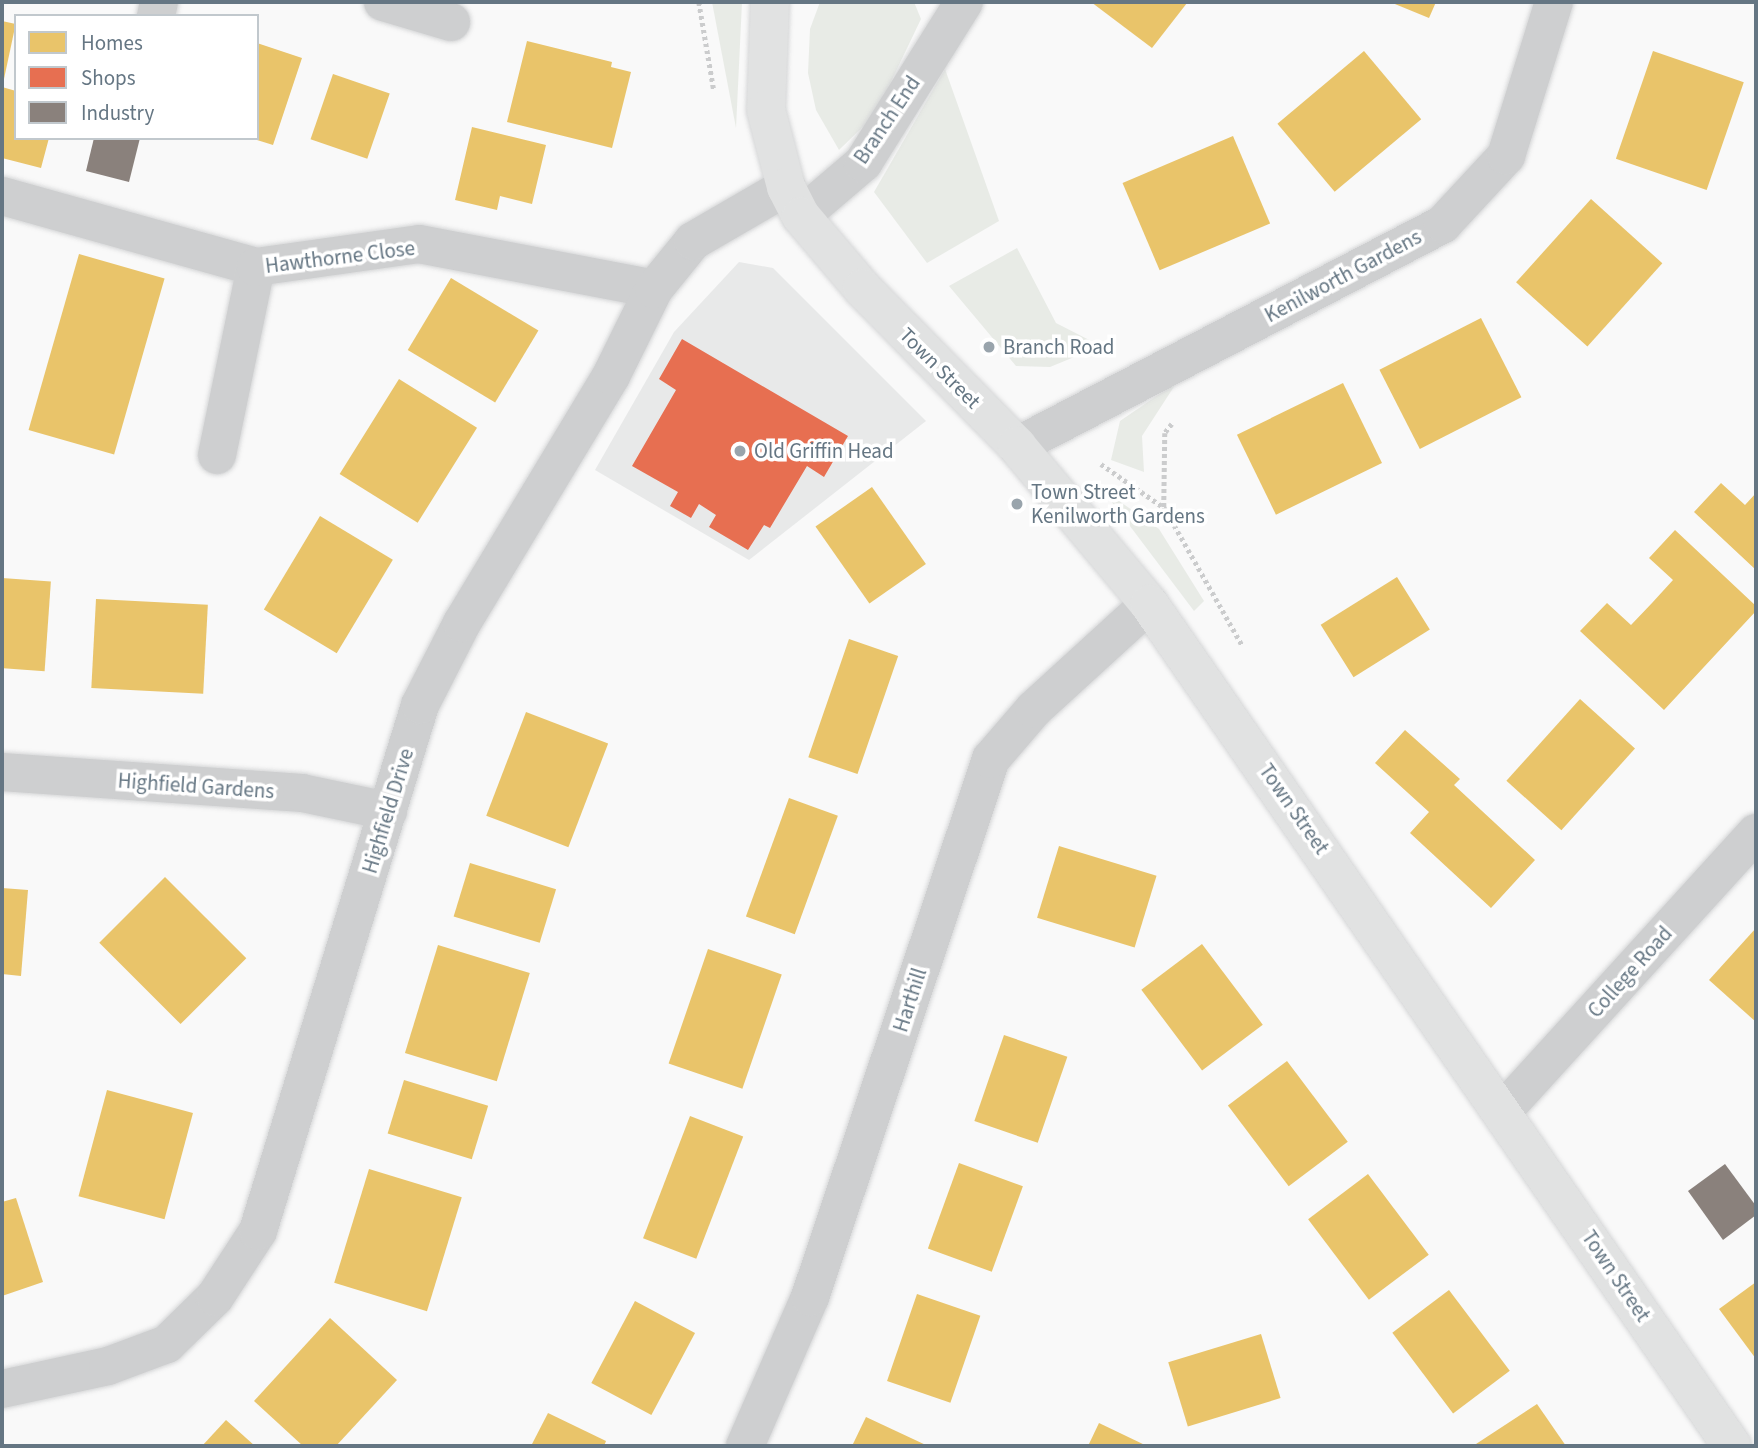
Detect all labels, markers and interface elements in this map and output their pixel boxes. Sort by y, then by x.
legend [14,14,259,140]
text: Homes [81,28,143,58]
text: Shops [81,63,135,93]
street label: Branch End [848,71,926,169]
text: Industry [81,98,154,128]
street label: Kenilworth Gardens [1260,224,1426,328]
street label: Hawthorne Close [264,235,416,279]
street label: Town Street [894,322,986,414]
place label: Branch Road [1003,334,1114,360]
marker: Branch Road [981,339,997,355]
place label: Old Griffin Head [754,438,894,464]
marker: Old Griffin Head [732,443,748,459]
place label: Town Street Kenilworth Gardens [1031,479,1205,529]
marker: Town Street Kenilworth Gardens [1009,496,1025,512]
street label: Highfield Drive [357,745,419,877]
street label: Town Street [1254,759,1334,859]
street label: Highfield Gardens [117,768,275,804]
street label: College Road [1582,921,1678,1023]
street label: Harthill [888,965,932,1035]
street label: Town Street [1576,1226,1656,1326]

